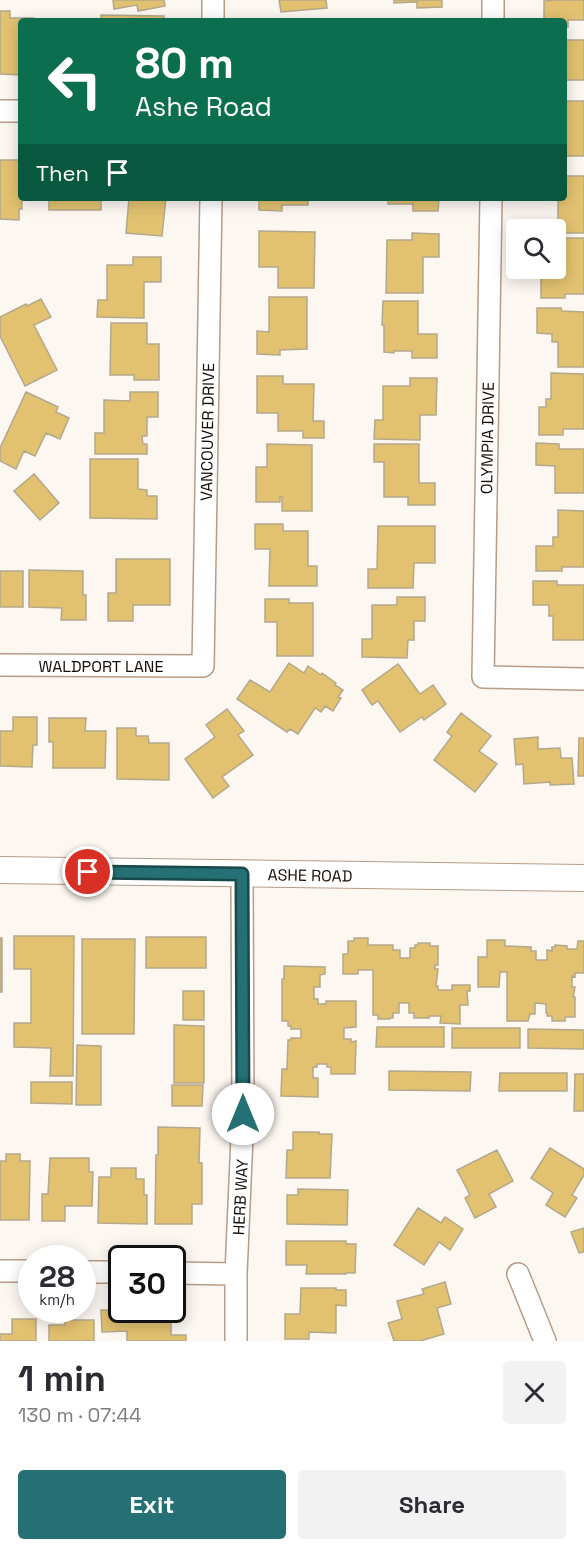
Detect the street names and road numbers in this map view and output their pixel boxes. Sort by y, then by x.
street label: VANCOUVER DRIVE [196,363,219,501]
street label: OLYMPIA DRIVE [476,382,499,494]
street label: WALDPORT LANE [39,656,163,677]
street label: ASHE ROAD [267,864,353,887]
street label: HERB WAY [228,1158,253,1236]

